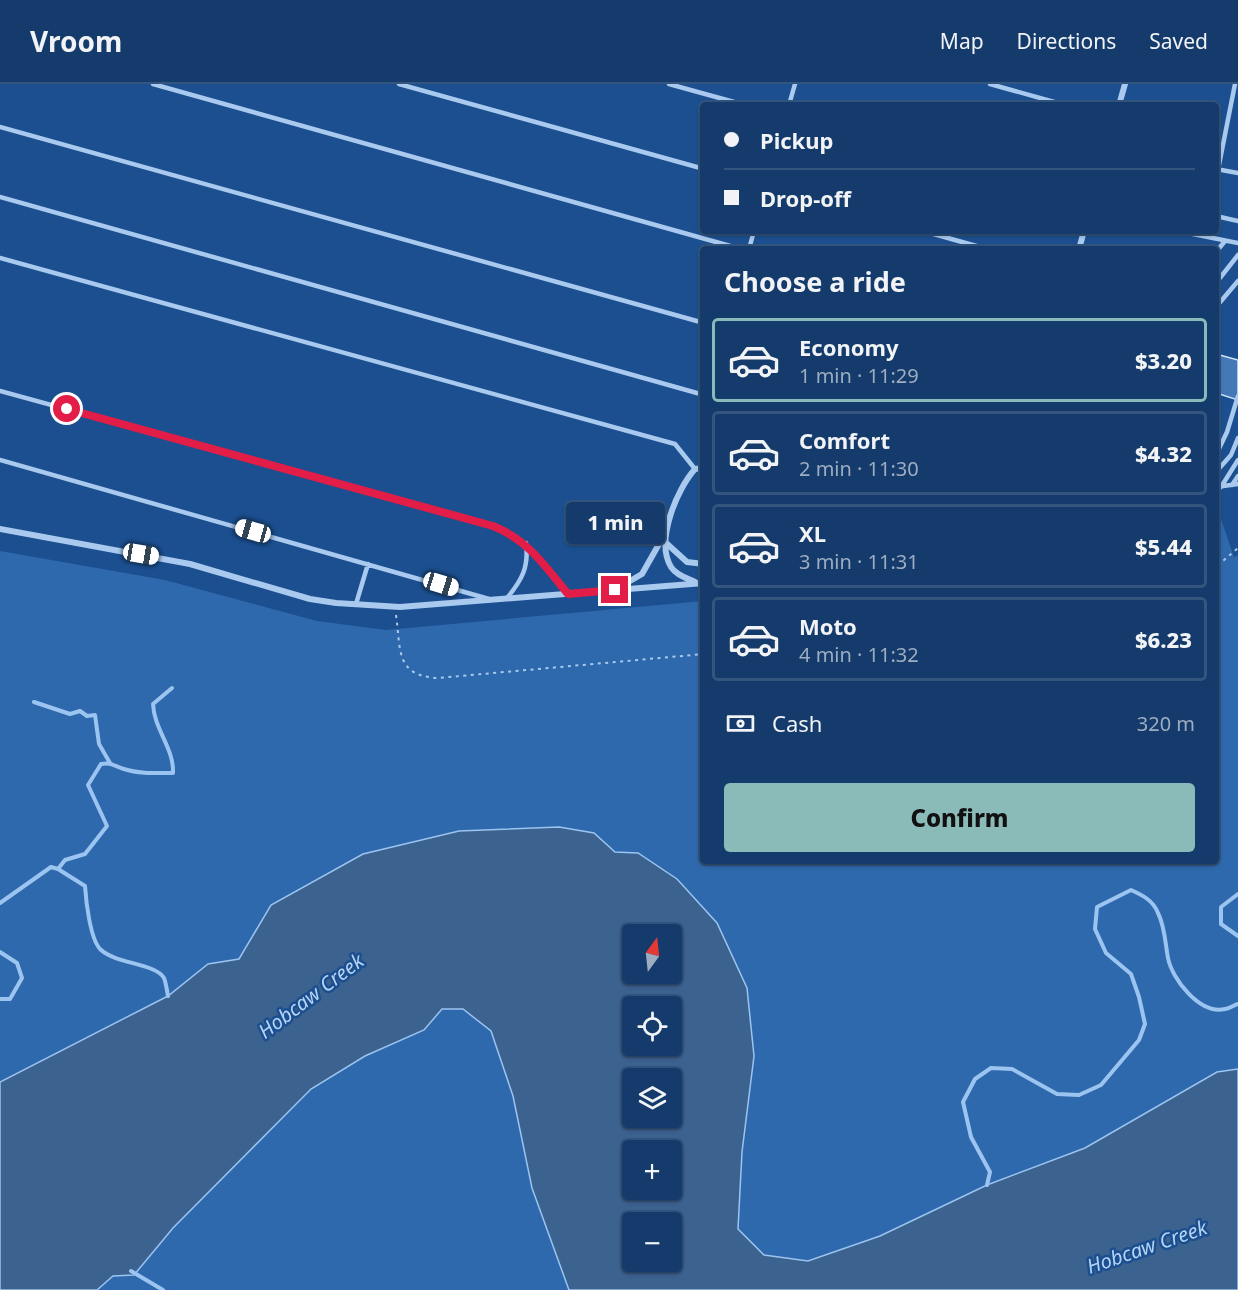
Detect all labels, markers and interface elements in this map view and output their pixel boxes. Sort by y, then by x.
text: Vroom [30,22,122,60]
text: Map [940,27,984,55]
text: Directions [1017,27,1116,55]
text: Saved [1149,27,1208,55]
text: Pickup [760,125,833,155]
text: Drop-off [760,183,851,213]
text: Choose a ride [724,263,906,300]
text: Economy [799,332,898,362]
icon: car [727,333,781,387]
text: $3.20 [1135,345,1192,375]
text: 1 min · 11:29 [799,362,919,389]
route start [53,395,80,422]
text: Comfort [799,425,890,455]
icon: car [727,426,781,480]
text: $4.32 [1135,438,1192,468]
text: 2 min · 11:30 [799,455,919,482]
callout: 1 min [566,503,664,545]
text: 1 min [588,509,643,536]
car [233,517,273,545]
text: XL [799,518,826,548]
icon: car [727,519,781,573]
text: $5.44 [1135,531,1192,561]
car [122,542,160,566]
text: 3 min · 11:31 [799,548,919,575]
car [421,570,461,598]
route end [601,576,628,603]
text: Moto [799,611,857,641]
icon: car [727,612,781,666]
text: $6.23 [1135,624,1192,654]
text: 4 min · 11:32 [799,641,919,668]
icon: cash [724,707,757,740]
text: Cash [772,708,822,738]
text: 320 m [1137,710,1195,737]
button: Confirm [724,783,1195,852]
north arrow [622,924,682,984]
map controls [622,924,682,1272]
water label: Hobcaw Creek [252,946,370,1044]
button: locate [622,996,682,1056]
button: layers [622,1068,682,1128]
button: + [622,1140,682,1200]
button: − [622,1212,682,1272]
water label: Hobcaw Creek [1083,1213,1212,1280]

